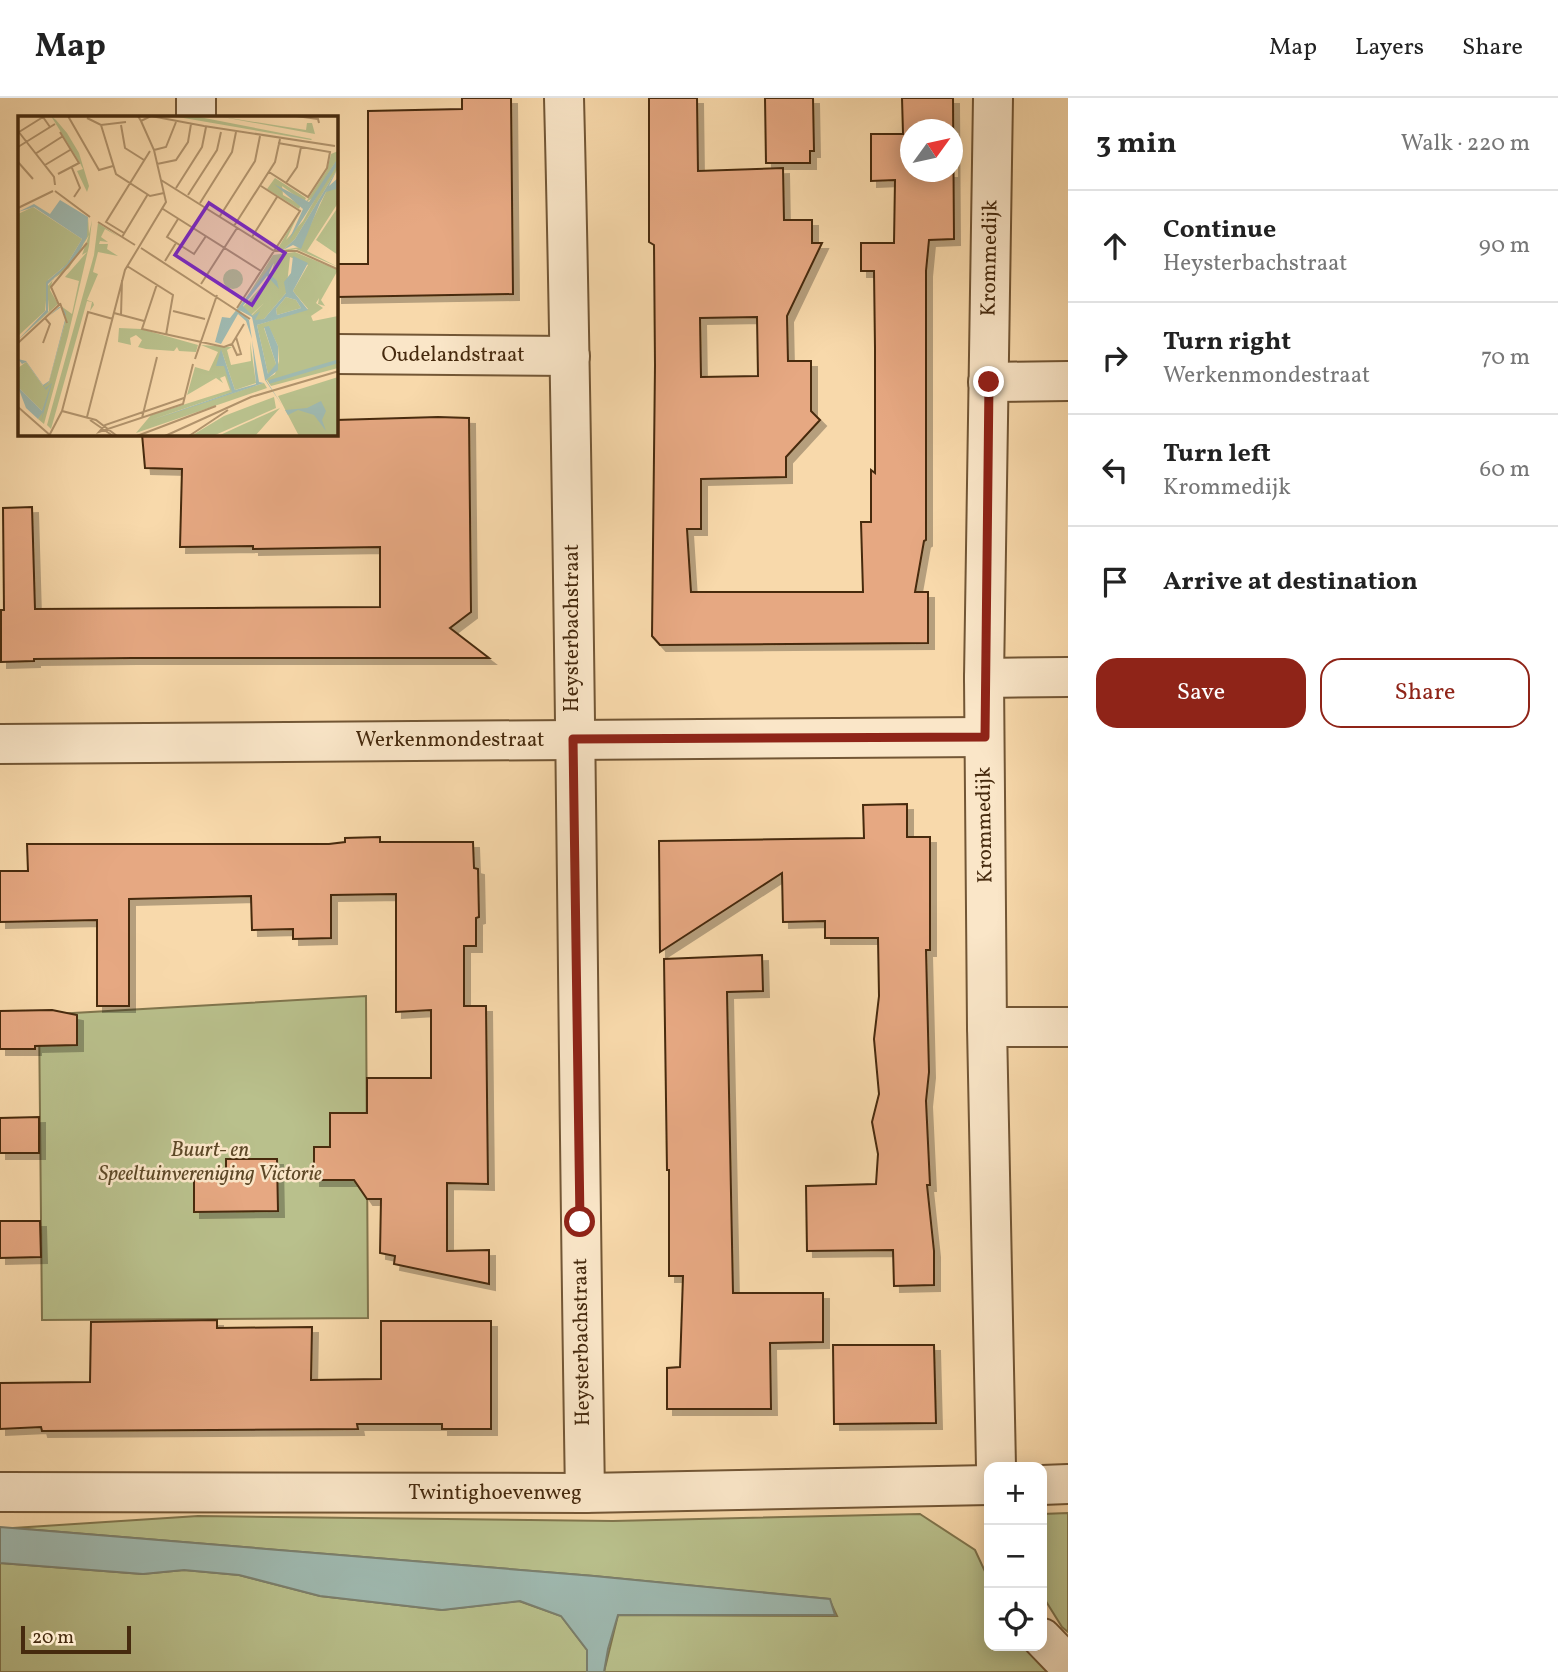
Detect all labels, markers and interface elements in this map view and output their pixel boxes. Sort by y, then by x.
text: Map [35,25,106,71]
text: Map [1269,31,1317,65]
text: Layers [1355,31,1424,65]
text: Share [1462,31,1523,65]
inset map [18,116,338,436]
north arrow [900,119,963,182]
text: 3 min [1096,123,1177,165]
text: Walk · 220 m [1401,128,1530,160]
street label: Krommedijk [974,199,1006,317]
text: Continue [1163,212,1276,248]
icon: ahead [1096,227,1134,265]
text: 90 m [1479,230,1530,262]
text: Heysterbachstraat [1163,248,1347,280]
text: Turn right [1163,324,1291,360]
icon: right [1096,339,1134,377]
street label: Oudelandstraat [381,341,525,370]
text: 70 m [1481,342,1530,374]
text: Werkenmondestraat [1163,360,1370,392]
route end [973,366,1004,397]
text: Turn left [1163,436,1271,472]
icon: left [1096,451,1134,489]
text: 60 m [1480,454,1530,486]
text: Krommedijk [1163,472,1291,504]
street label: Heysterbachstraat [558,544,587,712]
icon: arrive [1096,563,1134,601]
text: Arrive at destination [1163,564,1418,600]
button: Save [1096,658,1306,728]
button: Share [1320,658,1530,728]
street label: Werkenmondestraat [356,726,544,755]
street label: Krommedijk [969,766,1001,884]
park label: Buurt- en Speeltuinvereniging Victorie [98,1136,322,1189]
route start [564,1206,595,1237]
street label: Heysterbachstraat [566,1258,598,1426]
map controls [984,1462,1047,1651]
button: + [984,1462,1047,1525]
street label: Twintighoevenweg [408,1479,582,1508]
button: − [984,1525,1047,1588]
button: locate [984,1588,1047,1651]
scale bar [21,1623,131,1655]
text: 20 m [32,1625,74,1651]

